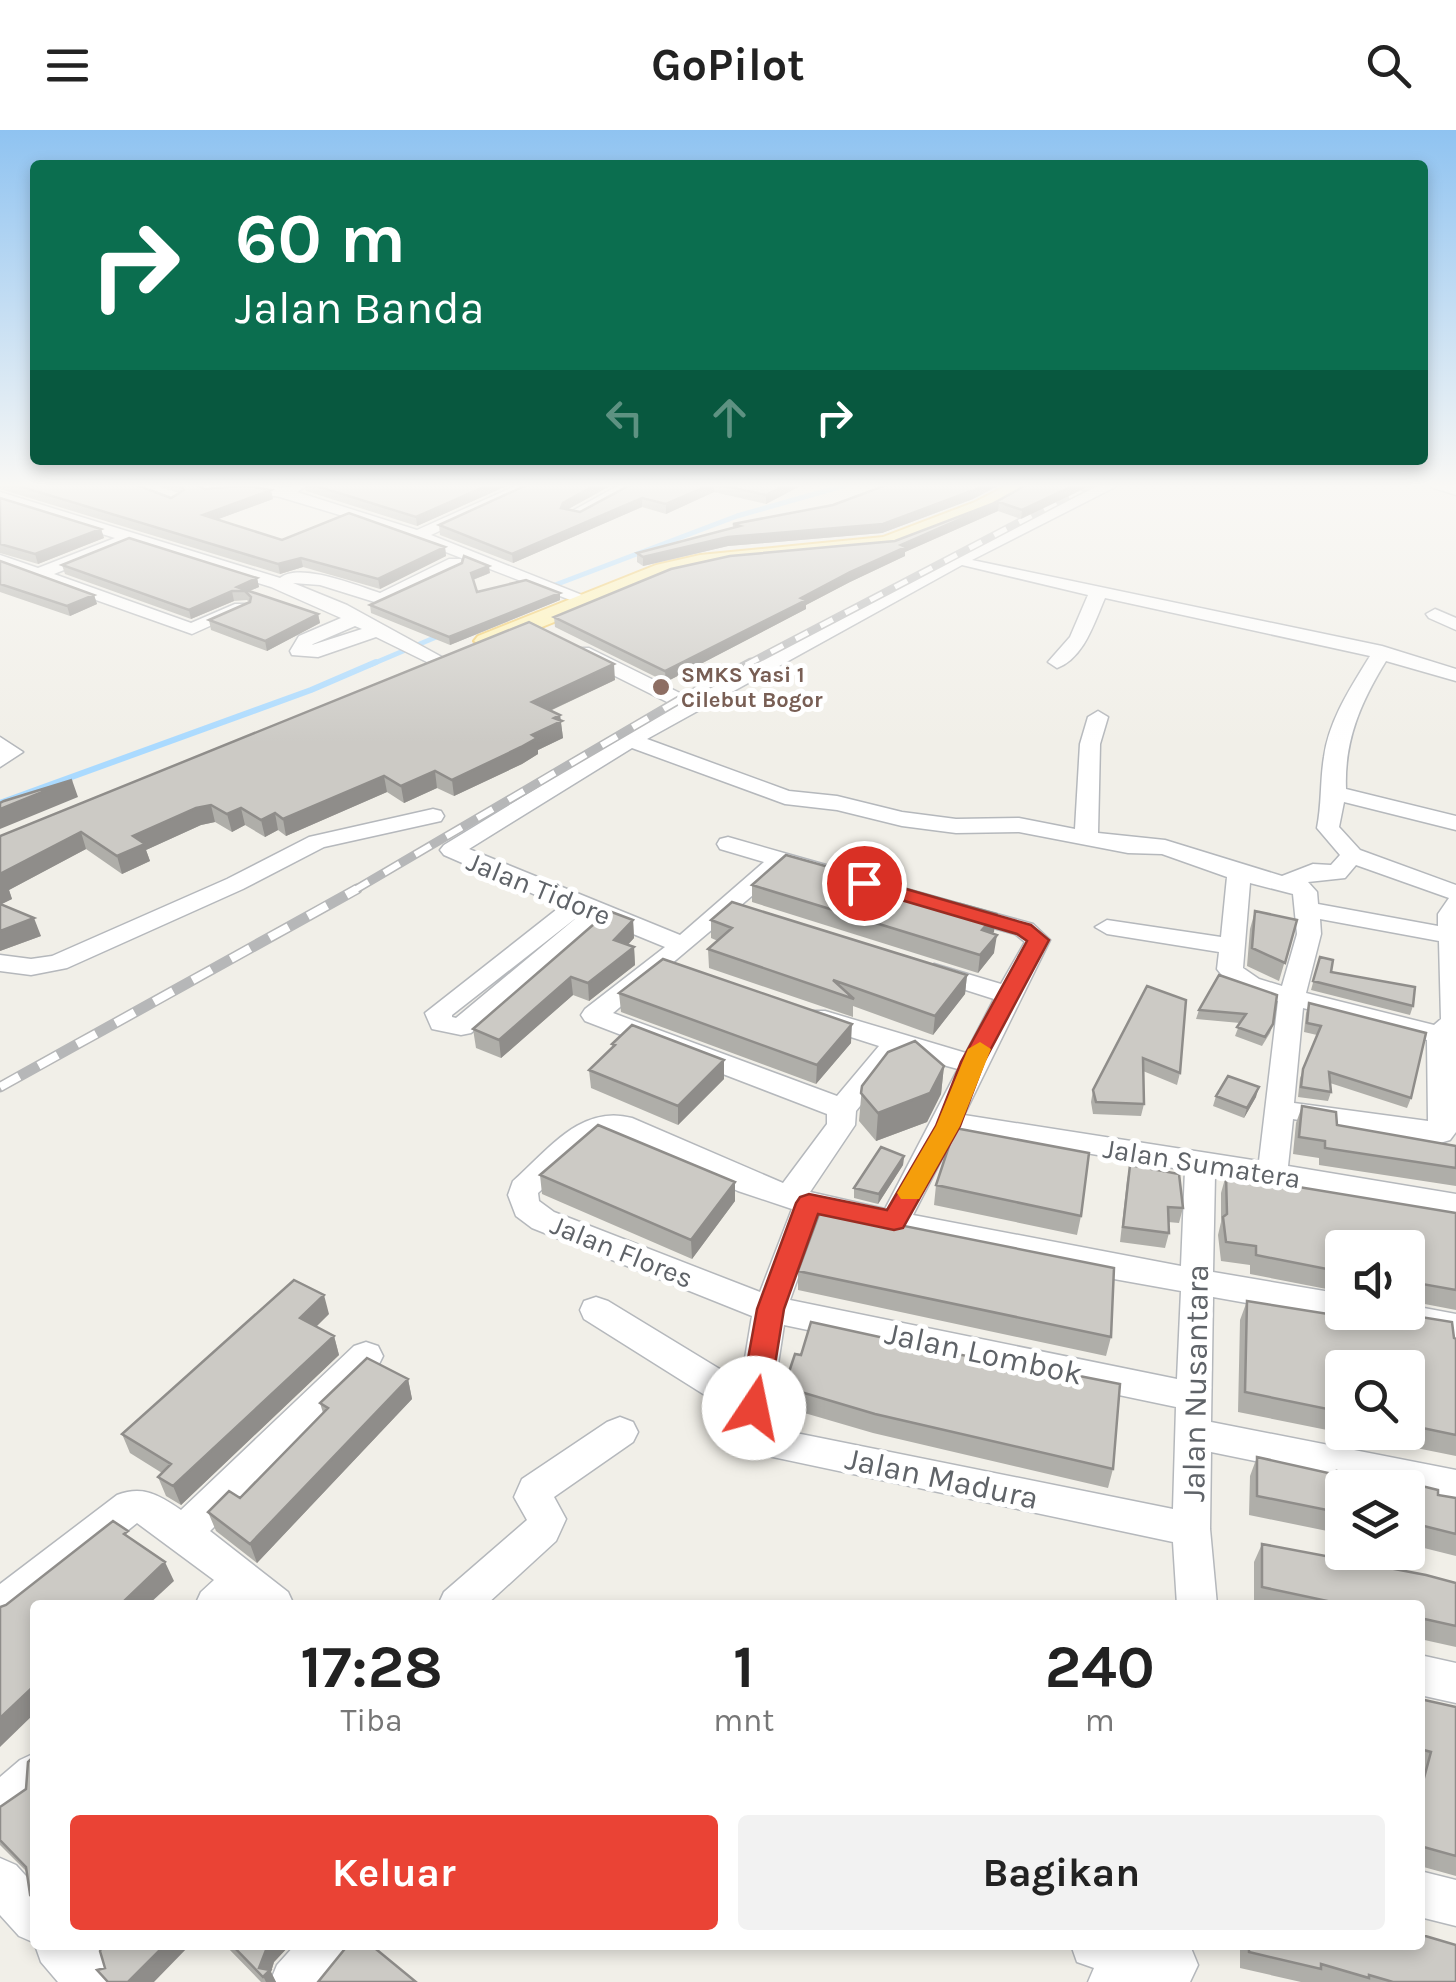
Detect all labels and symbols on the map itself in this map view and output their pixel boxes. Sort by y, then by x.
place label: SMKS Yasi 1 Cilebut Bogor [681,662,823,713]
marker: SMKS Yasi 1 Cilebut Bogor [650,676,672,698]
pin [822,841,907,926]
street label: Jalan Tidore [462,845,616,932]
street label: Jalan Sumatera [1101,1132,1303,1195]
street label: Jalan Flores [546,1208,698,1295]
street label: Jalan Nusantara [1175,1264,1216,1502]
street label: Jalan Lombok [882,1315,1086,1392]
position arrow [702,1356,806,1460]
street label: Jalan Madura [842,1440,1042,1517]

